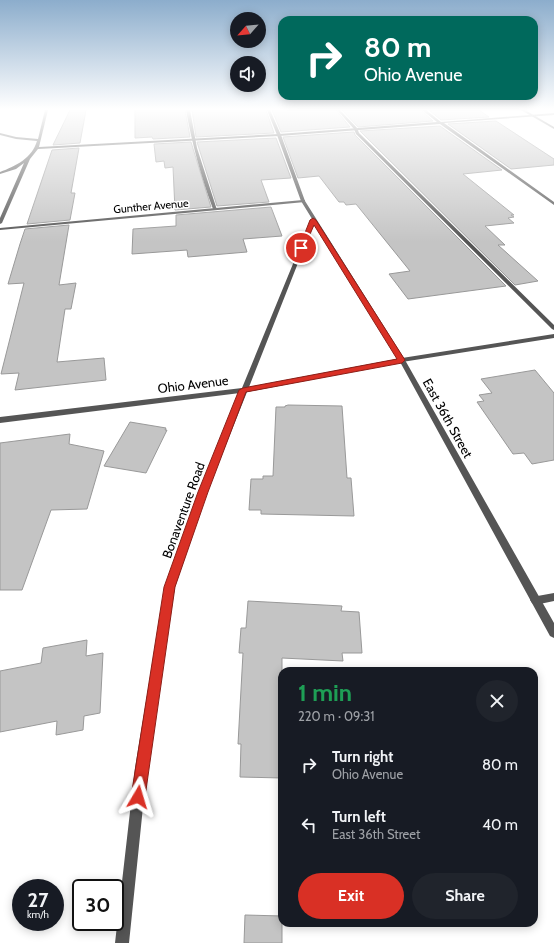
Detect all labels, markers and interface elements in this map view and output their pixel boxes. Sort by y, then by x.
north arrow [230,12,266,48]
map controls [230,12,266,92]
text: 80 m [364,30,431,64]
icon: right [298,32,350,84]
button: sound [230,56,266,92]
text: Ohio Avenue [364,64,462,86]
street label: Gunther Avenue [113,196,189,216]
pin [284,231,318,265]
icon: arrive [290,237,312,259]
street label: Ohio Avenue [157,372,230,396]
street label: East 36th Street [420,376,477,461]
street label: Bonaventure Road [158,460,208,560]
text: 1 min [298,678,352,707]
button: close [476,680,518,722]
text: 220 m · 09:31 [298,708,374,724]
text: Turn right [332,748,393,766]
icon: right [298,754,320,776]
text: 80 m [482,756,518,774]
text: Ohio Avenue [332,766,403,782]
position arrow [117,776,159,818]
text: Turn left [332,808,386,826]
icon: left [298,814,320,836]
text: 40 m [482,816,518,834]
text: East 36th Street [332,826,420,842]
button: Exit [298,873,404,919]
button: Share [412,873,518,919]
speed limit sign: 30 [72,879,124,931]
text: 27 [28,888,48,912]
text: km/h [27,908,49,921]

